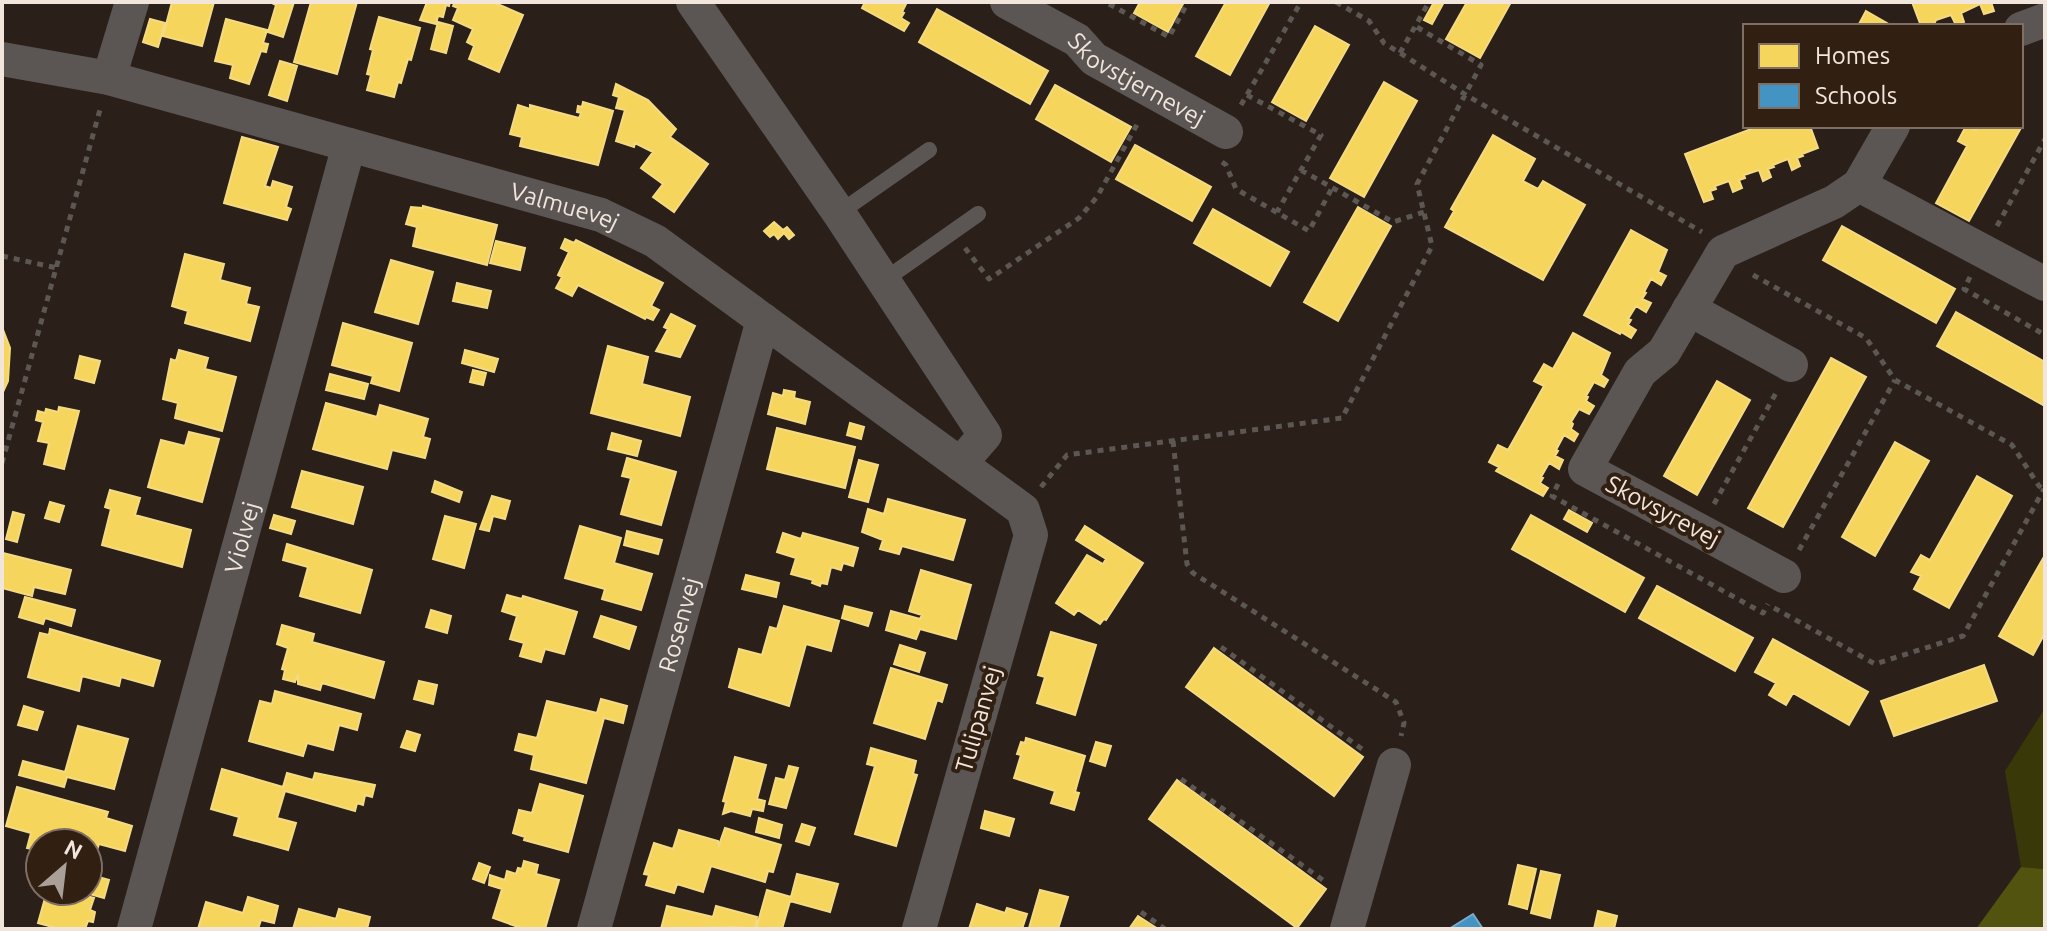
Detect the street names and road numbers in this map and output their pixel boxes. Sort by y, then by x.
street label: Skovstjernevej [1063,27,1210,131]
street label: Valmuevej [507,177,624,235]
street label: Skovsyrevej [1601,470,1725,552]
street label: Violvej [219,499,264,576]
street label: Rosenvej [653,574,704,675]
street label: Tulipanvej [950,663,1006,775]

